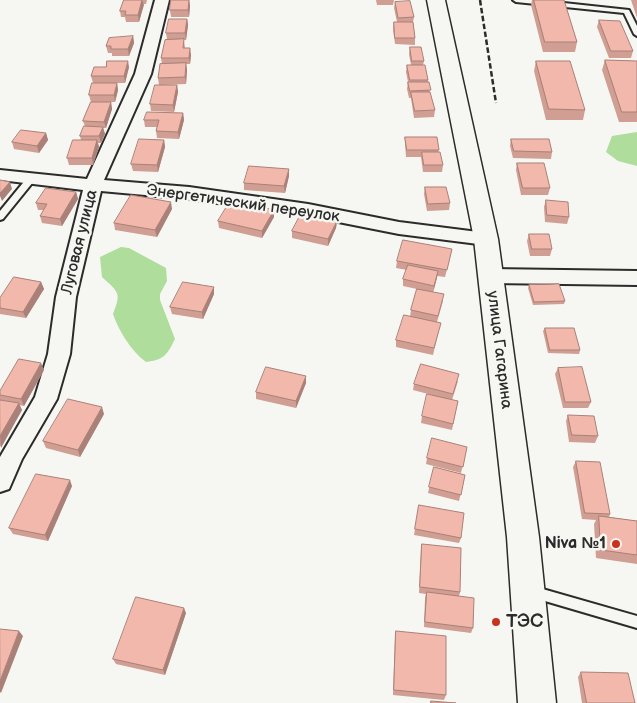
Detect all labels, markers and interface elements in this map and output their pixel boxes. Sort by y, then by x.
street label: Энергетический переулок [145,181,341,227]
street label: Луговая улица [58,188,102,296]
street label: улица Гагарина [482,290,516,410]
place label: Niva №1 [545,534,606,554]
marker: Niva №1 [610,538,622,550]
place label: ТЭС [506,611,543,633]
marker: ТЭС [490,616,502,628]

